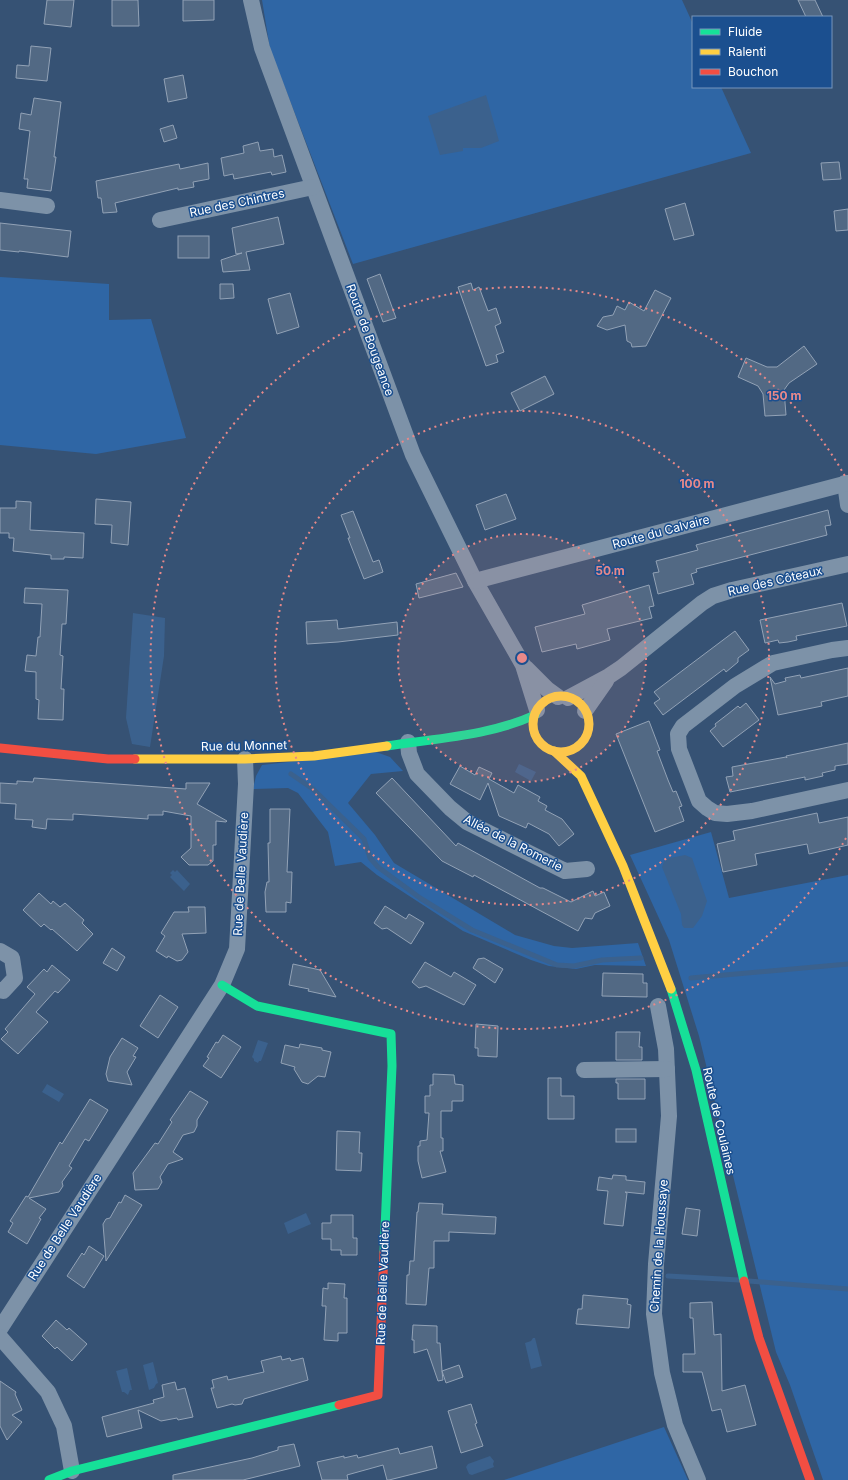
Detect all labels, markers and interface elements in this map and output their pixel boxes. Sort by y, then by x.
legend [692,16,832,88]
text: Fluide [728,24,762,39]
text: Ralenti [728,44,766,59]
text: Bouchon [728,64,778,79]
street label: Rue des Chintres [188,185,286,220]
street label: Route de Bougeance [343,282,398,398]
text: 150 m [767,388,801,403]
text: 100 m [679,476,715,491]
street label: Route du Calvaire [611,511,711,552]
street label: Rue des Côteaux [726,562,824,599]
text: 50 m [595,563,625,578]
centre of rings [515,651,529,665]
street label: Rue du Monnet [201,737,287,754]
street label: Allée de la Romerie [461,811,565,874]
street label: Rue de Belle Vaudière [230,812,251,936]
street label: Route de Coulaines [700,1066,739,1176]
street label: Rue de Belle Vaudière [25,1171,105,1283]
street label: Chemin de la Houssaye [646,1179,671,1313]
street label: Rue de Belle Vaudière [373,1221,392,1345]

